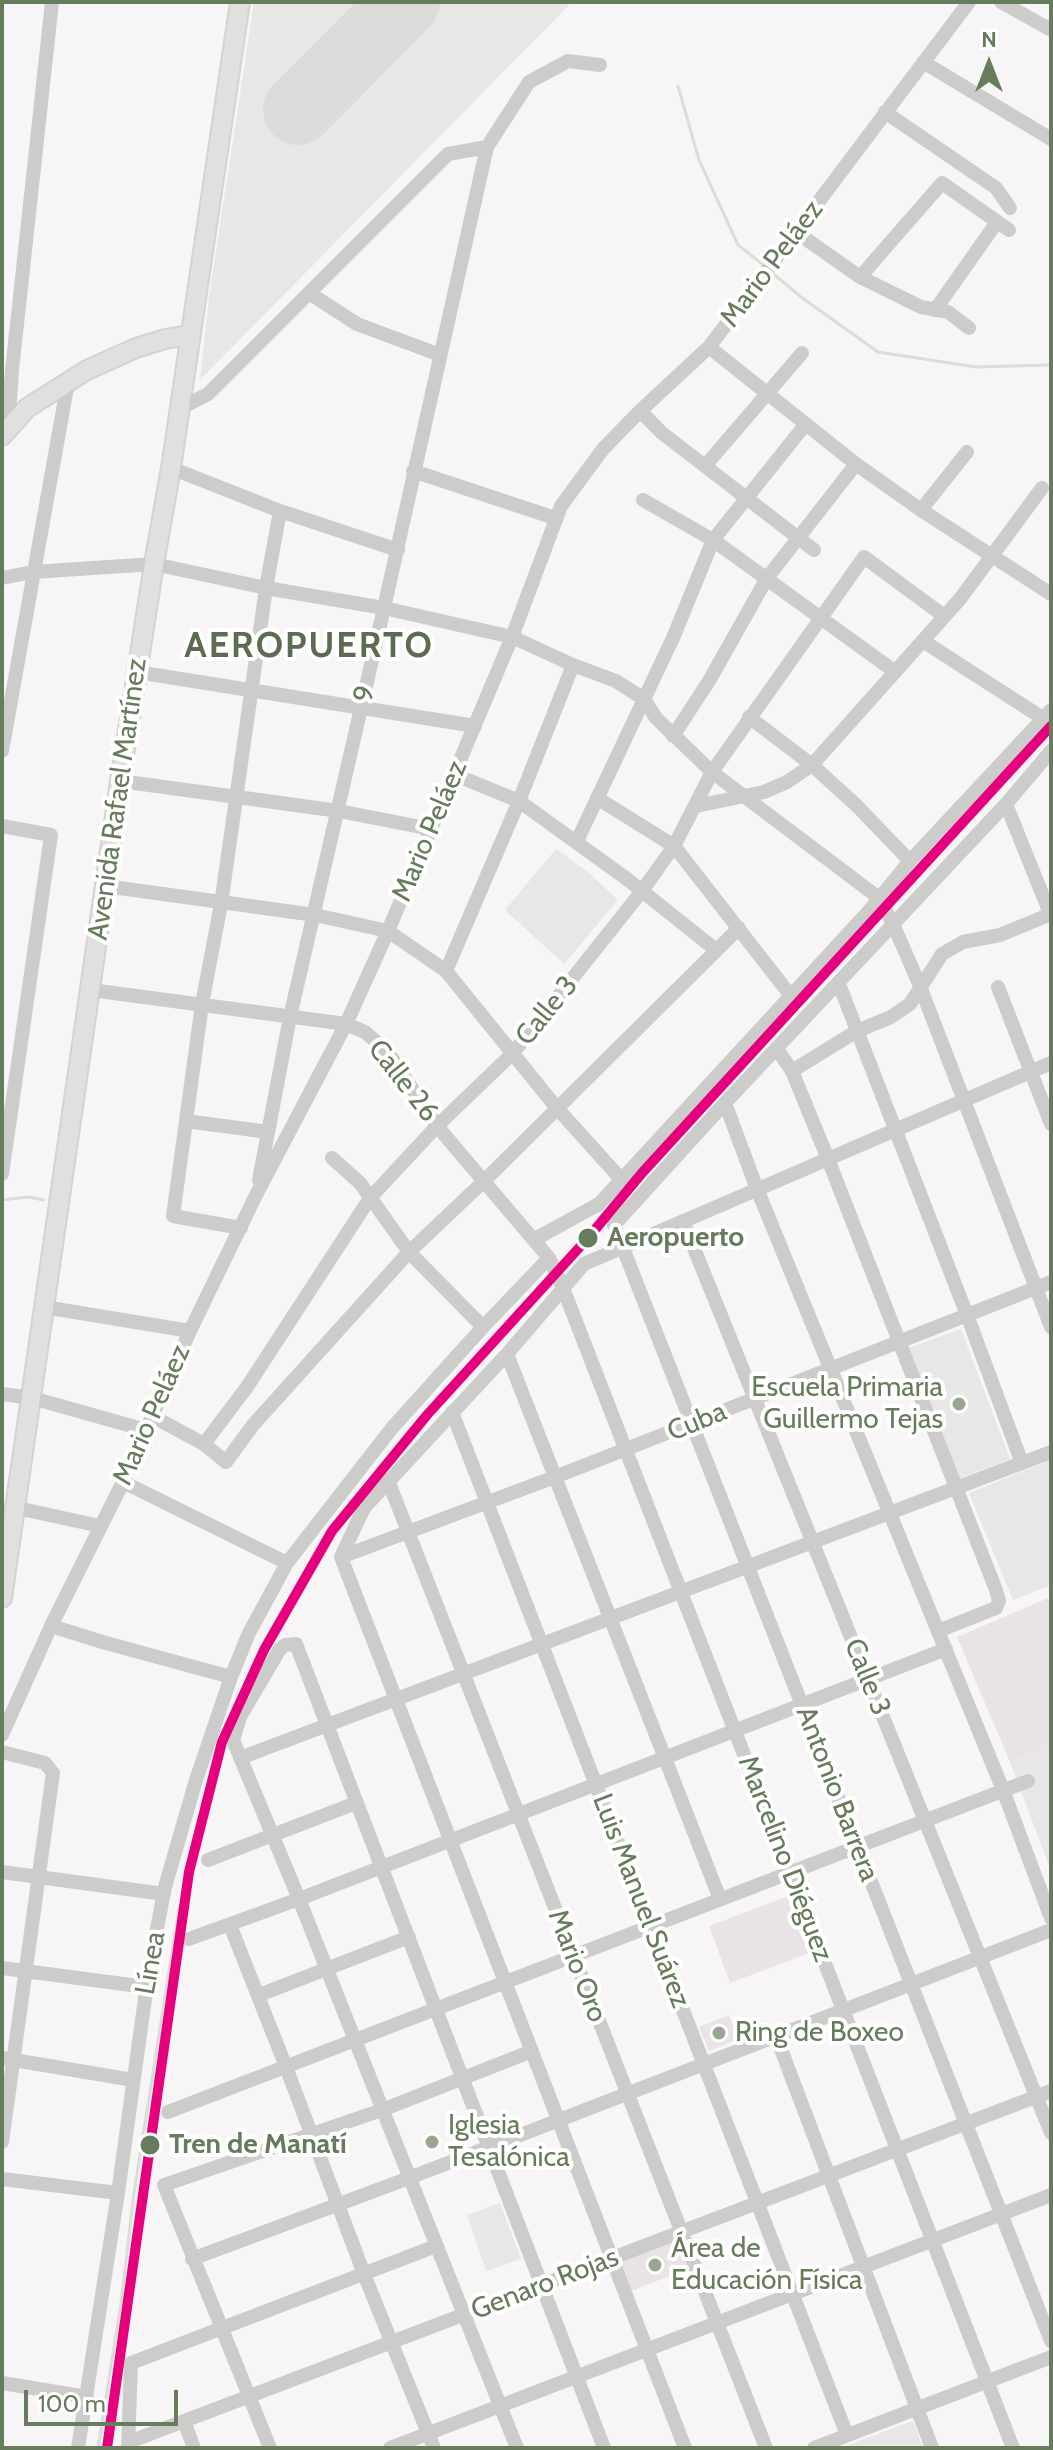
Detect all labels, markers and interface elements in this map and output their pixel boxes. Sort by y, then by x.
north arrow [949,24,1029,104]
text: N [981,26,997,53]
street label: Mario Peláez [713,194,831,334]
district label: AEROPUERTO [184,624,434,668]
street label: Avenida Rafael Martínez [82,656,154,942]
street label: 9 [347,682,383,706]
street label: Mario Peláez [385,755,475,907]
street label: Calle 3 [509,970,585,1052]
street label: Calle 26 [361,1033,445,1129]
place label: Aeropuerto [607,1221,744,1255]
marker: Aeropuerto [576,1226,600,1250]
street label: Mario Peláez [106,1340,198,1490]
place label: Escuela Primaria Guillermo Tejas [751,1371,943,1437]
street label: Cuba [663,1395,731,1449]
marker: Escuela Primaria Guillermo Tejas [950,1395,968,1413]
street label: Calle 3 [837,1634,897,1720]
street label: Antonio Barrera [788,1702,886,1886]
street label: Marcelino Diéguez [730,1751,840,1967]
street label: Luis Manuel Suárez [585,1789,697,2013]
street label: Mario Oro [540,1905,614,2027]
street label: Línea [129,1929,173,1997]
place label: Ring de Boxeo [735,2016,904,2050]
marker: Ring de Boxeo [710,2024,728,2042]
place label: Iglesia Tesalónica [448,2109,570,2175]
place label: Tren de Manatí [169,2128,347,2162]
marker: Tren de Manatí [138,2133,162,2157]
marker: Iglesia Tesalónica [423,2133,441,2151]
place label: Área de Educación Física [671,2232,862,2298]
street label: Genaro Rojas [467,2241,623,2327]
marker: Área de Educación Física [646,2256,664,2274]
scale bar [28,2374,182,2424]
text: 100 m [38,2389,106,2418]

